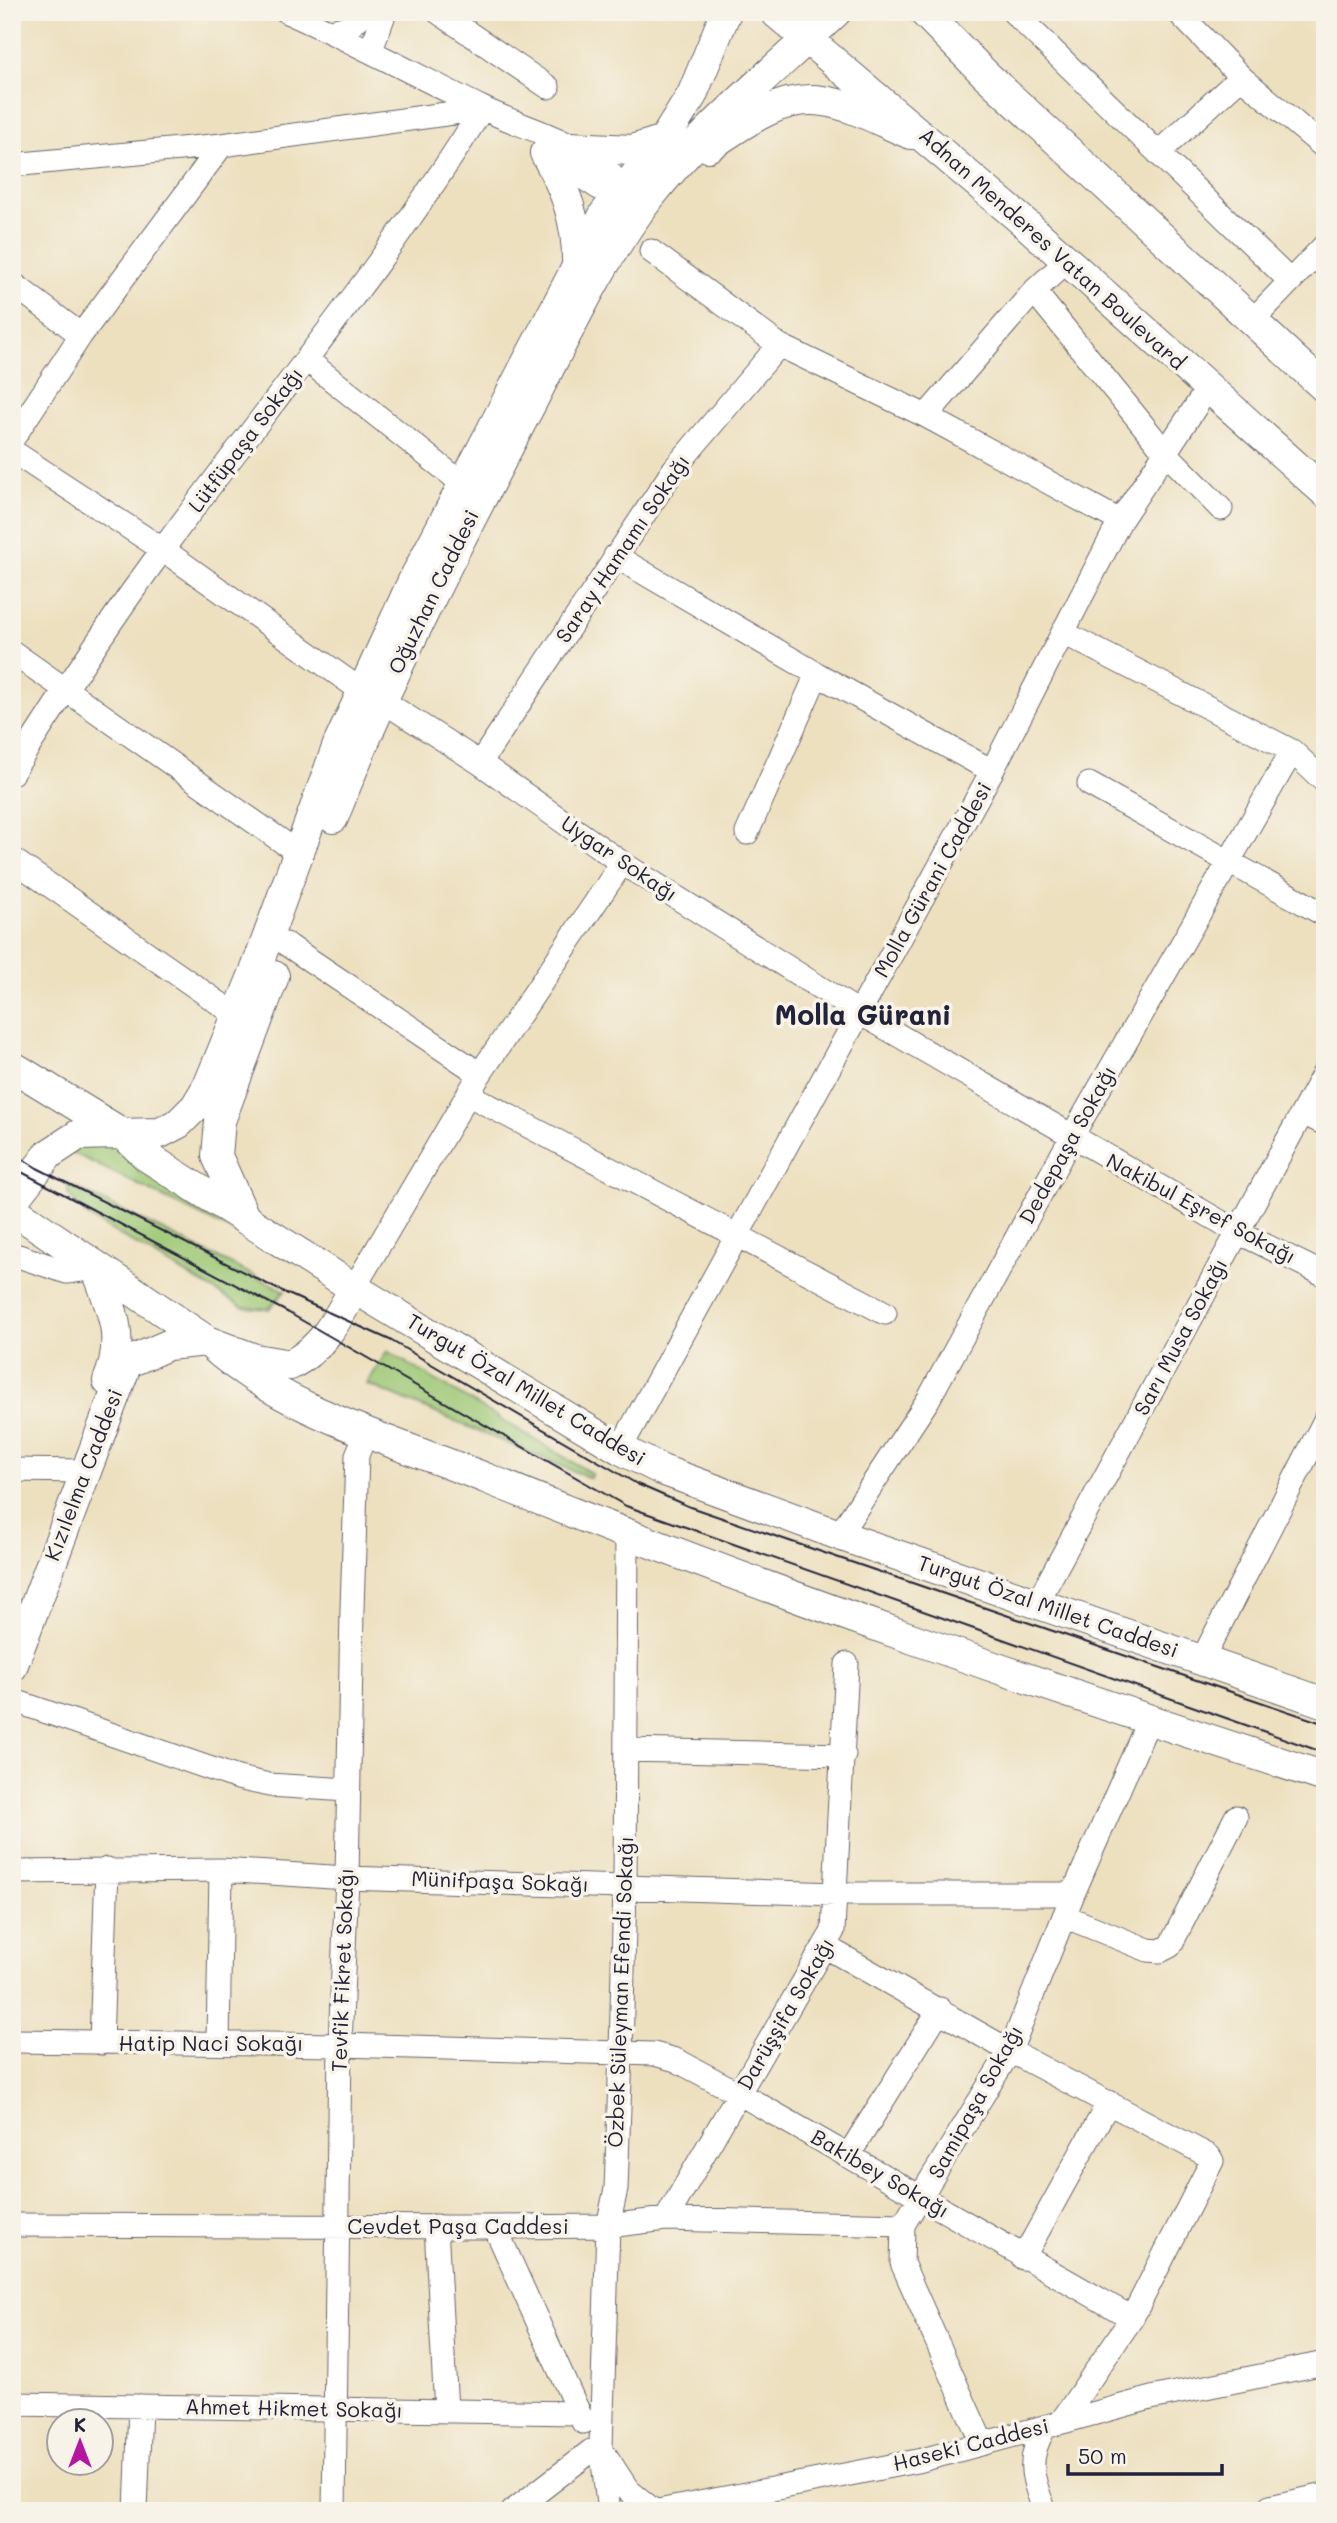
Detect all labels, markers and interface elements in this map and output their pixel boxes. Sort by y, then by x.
street label: Adnan Menderes Vatan Boulevard [914,121,1192,375]
street label: Lütfüpaşa Sokağı [181,361,308,517]
street label: Saray Hamamı Sokağı [549,449,695,648]
street label: Oğuzhan Caddesi [381,505,484,678]
street label: Molla Gürani Caddesi [867,777,997,982]
street label: Uygar Sokağı [556,809,683,907]
district label: Molla Gürani [775,996,951,1032]
street label: Dedepaşa Sokağı [1012,1060,1121,1228]
street label: Nakibul Eşref Sokağı [1102,1146,1301,1269]
street label: Sarı Musa Sokağı [1127,1253,1233,1420]
street label: Turgut Özal Millet Caddesi [403,1307,651,1471]
street label: Kızılelma Caddesi [37,1385,128,1564]
street label: Turgut Özal Millet Caddesi [915,1548,1182,1663]
street label: Özbek Süleyman Efendi Sokağı [601,1836,638,2148]
street label: Münifpaşa Sokağı [411,1864,589,1897]
street label: Tevfik Fikret Sokağı [324,1867,359,2073]
street label: Darüşşifa Sokağı [730,1932,839,2094]
street label: Samipaşa Sokağı [921,2020,1028,2183]
street label: Hatip Naci Sokağı [119,2029,303,2056]
street label: Bakibey Sokağı [807,2122,955,2223]
street label: Cevdet Paşa Caddesi [347,2212,569,2239]
street label: Ahmet Hikmet Sokağı [185,2392,403,2423]
north arrow [46,2408,116,2478]
street label: Haseki Caddesi [890,2411,1051,2476]
text: K [74,2412,86,2437]
scale bar [1068,2432,1222,2476]
text: 50 m [1078,2442,1127,2469]

